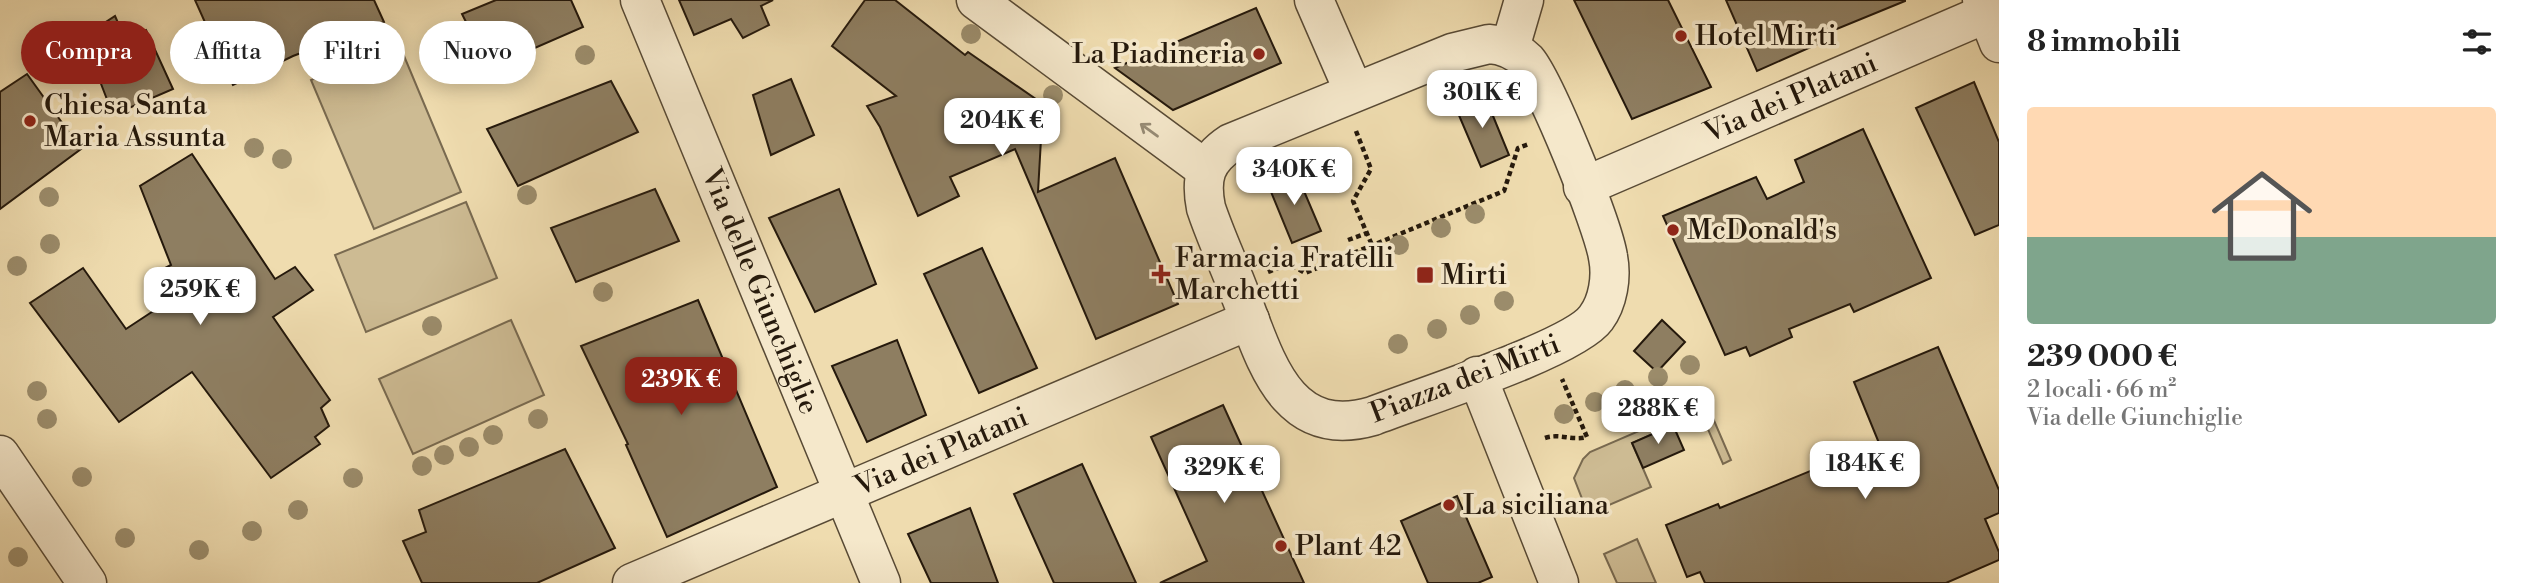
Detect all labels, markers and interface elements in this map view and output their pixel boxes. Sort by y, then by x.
place label: Hotel Mirti [1695,19,1837,54]
chip: Compra [21,21,156,84]
chip: Affitta [170,21,285,84]
chip: Filtri [299,21,405,84]
chip: Nuovo [419,21,536,84]
text: 8 immobili [2027,23,2181,61]
icon: filters [2458,23,2496,61]
marker: Hotel Mirti [1673,28,1689,44]
place label: La Piadineria [1072,37,1246,72]
street label: Via dei Platani [1698,45,1882,151]
marker: La Piadineria [1251,46,1267,62]
pin: 301K € [1425,71,1539,130]
text: 301K € [1443,79,1521,107]
place label: Chiesa Santa Maria Assunta [44,88,226,155]
pin: 204K € [945,99,1059,158]
text: 204K € [960,107,1044,135]
marker: Chiesa Santa Maria Assunta [22,113,38,129]
one-way arrow [1140,122,1159,137]
pin: 340K € [1237,148,1351,207]
icon: home [2199,153,2325,279]
text: 340K € [1252,156,1336,184]
street label: Via delle Giunchiglie [694,162,827,419]
place label: McDonald's [1687,213,1837,248]
marker: McDonald's [1665,222,1681,238]
place label: Farmacia Fratelli Marchetti [1175,241,1394,308]
place label: Mirti [1441,258,1507,293]
marker: Mirti [1415,265,1435,285]
marker: Farmacia Fratelli Marchetti [1153,266,1169,282]
pin: 259K € [143,268,257,327]
text: 259K € [160,276,240,304]
street label: Piazza dei Mirti [1365,327,1565,431]
text: 239 000 € [2027,338,2177,376]
pin: 239K € [624,358,738,417]
text: 239K € [641,366,721,394]
text: 2 locali · 66 m² [2027,376,2176,404]
pin: 288K € [1601,386,1715,446]
text: 288K € [1618,395,1698,423]
street label: Via dei Platani [848,399,1033,504]
text: Via delle Giunchiglie [2027,404,2243,432]
pin: 184K € [1808,442,1922,501]
pin: 329K € [1167,446,1281,505]
text: 184K € [1826,450,1904,478]
text: 329K € [1184,454,1264,482]
place label: La siciliana [1463,488,1610,523]
marker: La siciliana [1441,497,1457,513]
place label: Plant 42 [1295,529,1402,564]
marker: Plant 42 [1273,538,1289,554]

